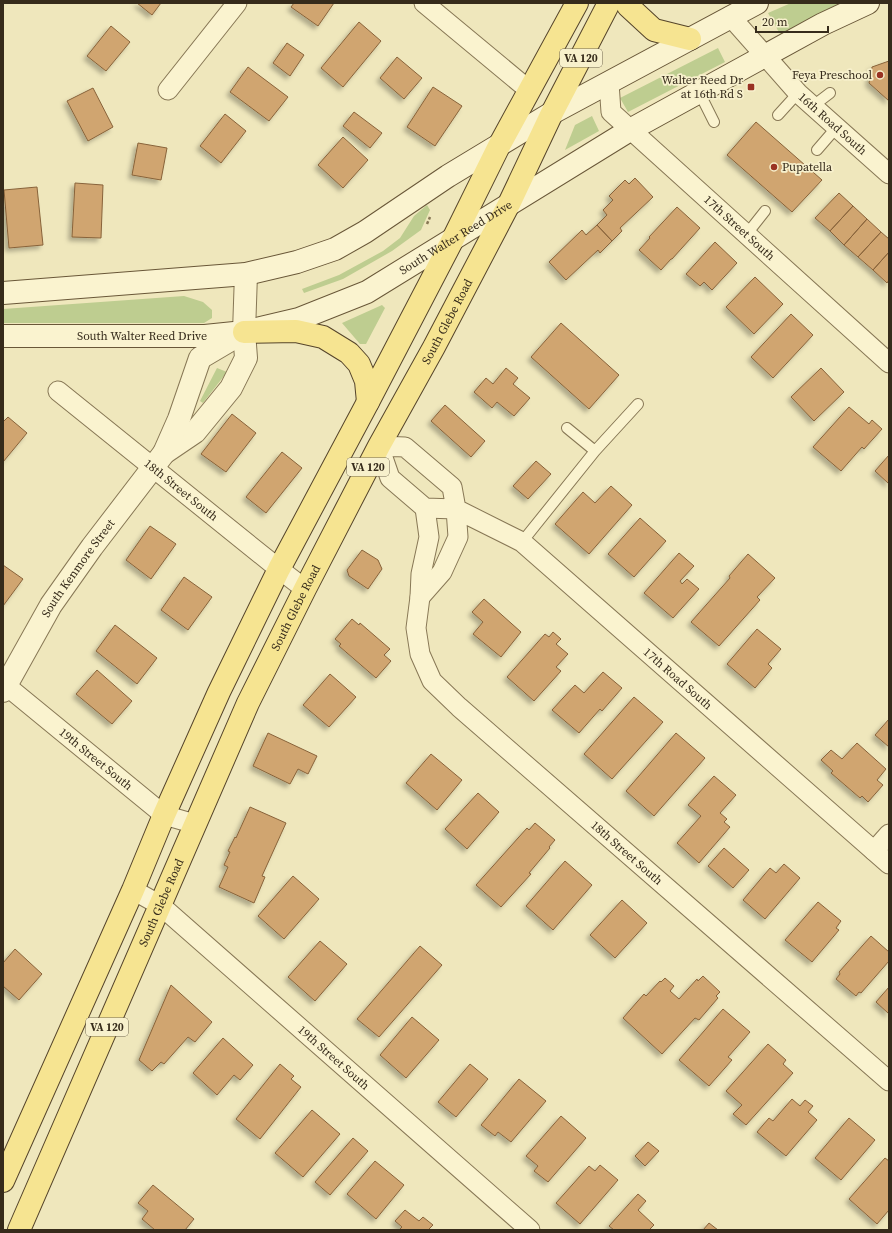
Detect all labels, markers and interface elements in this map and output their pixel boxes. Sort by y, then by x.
scale bar [756,8,828,34]
text: 20 m [762,14,788,30]
road number: VA 120 [560,49,602,67]
place label: Feya Preschool [792,67,872,83]
marker: Feya Preschool [875,70,885,80]
place label: Walter Reed Dr at 16th Rd S [662,72,743,102]
marker: Walter Reed Dr at 16th Rd S [746,82,756,92]
street label: 16th Road South [795,89,870,159]
place label: Pupatella [782,159,833,175]
marker: Pupatella [769,162,779,172]
street label: 17th Street South [700,192,778,264]
street label: South Walter Reed Drive [396,196,515,278]
street label: South Glebe Road [418,276,476,367]
street label: South Walter Reed Drive [77,328,207,344]
street label: 18th Street South [141,455,221,525]
road number: VA 120 [347,458,389,476]
street label: South Kenmore Street [38,516,118,620]
street label: South Glebe Road [267,562,324,654]
street label: 17th Road South [640,644,716,713]
street label: 19th Street South [56,724,136,794]
street label: 18th Street South [587,817,666,889]
street label: South Glebe Road [135,856,188,949]
road number: VA 120 [86,1018,128,1036]
street label: 19th Street South [294,1022,373,1093]

